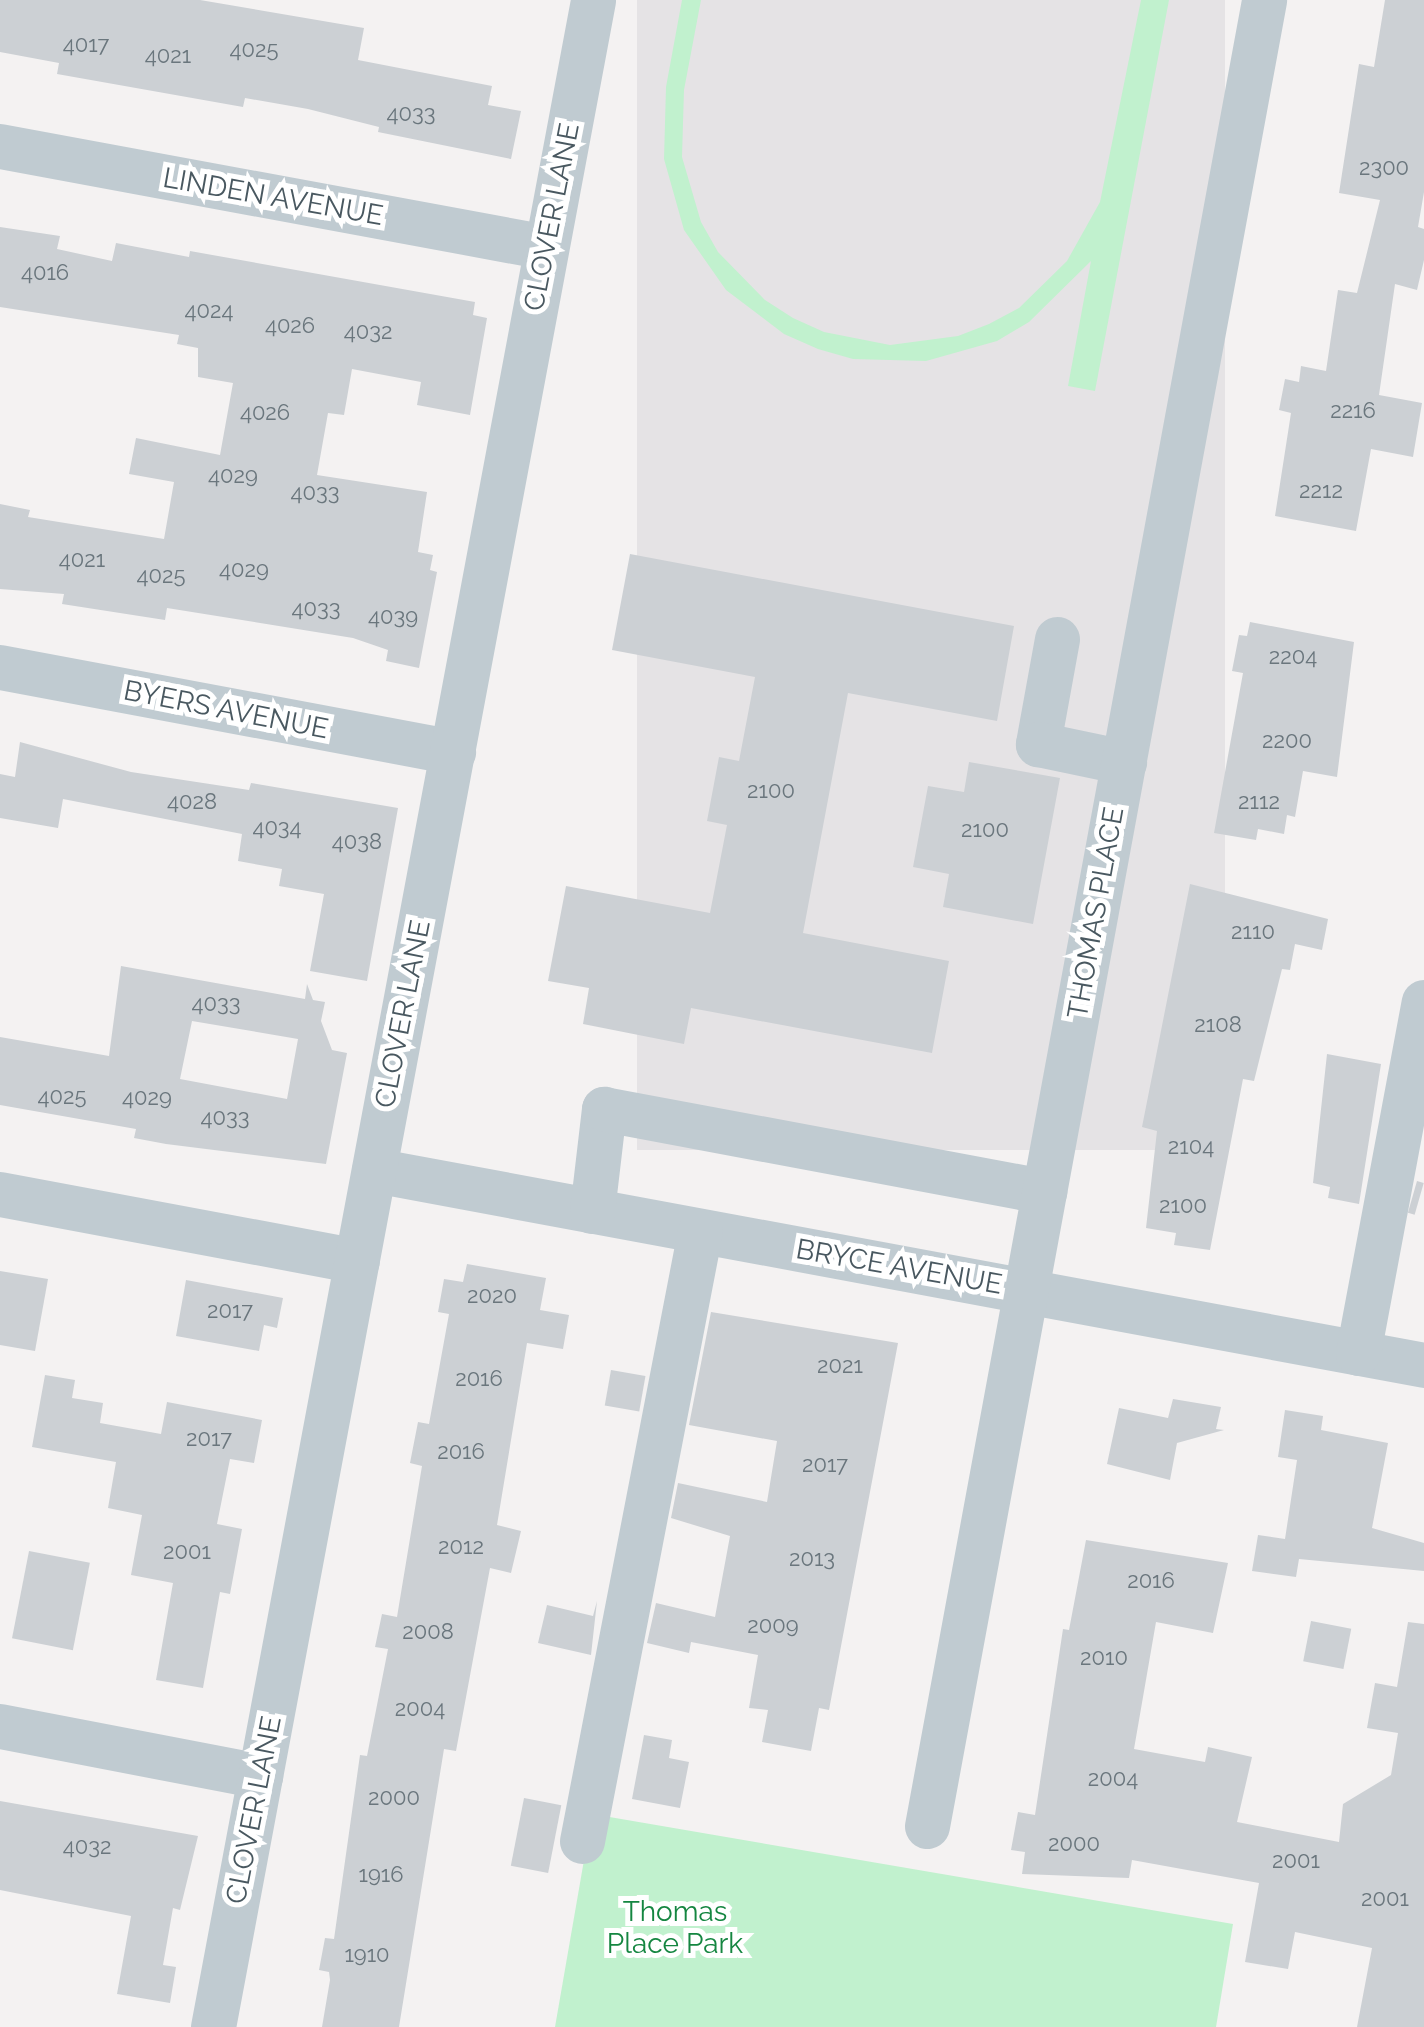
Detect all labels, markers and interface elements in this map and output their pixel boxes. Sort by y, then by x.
house number: 4017 [63,32,109,58]
house number: 4025 [230,37,278,63]
house number: 4021 [145,43,191,69]
house number: 4033 [387,101,435,127]
street label: CLOVER LANE [517,120,587,314]
house number: 2300 [1359,155,1409,181]
street label: LINDEN AVENUE [160,161,386,233]
house number: 4016 [21,260,69,286]
house number: 4024 [185,298,233,324]
house number: 4026 [265,313,315,339]
house number: 4032 [344,319,392,345]
house number: 2216 [1330,398,1376,424]
house number: 4026 [240,400,290,426]
house number: 4029 [208,463,258,489]
house number: 2212 [1299,478,1343,504]
house number: 4033 [291,480,339,506]
house number: 4021 [59,547,105,573]
house number: 4029 [219,557,269,583]
house number: 4025 [137,563,185,589]
house number: 4033 [292,596,340,622]
house number: 4039 [368,604,418,630]
house number: 2204 [1269,644,1317,670]
street label: BYERS AVENUE [120,674,332,746]
house number: 2200 [1262,728,1312,754]
house number: 2100 [747,778,795,804]
house number: 4028 [167,789,217,815]
house number: 2112 [1238,789,1280,815]
street label: THOMAS PLACE [1061,805,1131,1021]
house number: 4034 [252,815,302,841]
house number: 2100 [961,817,1009,843]
house number: 4038 [332,829,382,855]
street label: CLOVER LANE [368,917,438,1111]
house number: 2110 [1231,919,1275,945]
house number: 4033 [192,991,240,1017]
house number: 2108 [1194,1012,1242,1038]
house number: 4025 [38,1084,86,1110]
house number: 4029 [122,1085,172,1111]
house number: 4033 [201,1105,249,1131]
house number: 2104 [1168,1134,1214,1160]
house number: 2100 [1159,1193,1207,1219]
street label: BRYCE AVENUE [793,1232,1005,1302]
house number: 2020 [467,1283,517,1309]
house number: 2017 [207,1298,253,1324]
house number: 2021 [817,1353,863,1379]
house number: 2016 [455,1366,503,1392]
house number: 2017 [186,1426,232,1452]
house number: 2016 [437,1439,485,1465]
house number: 2017 [802,1452,848,1478]
house number: 2012 [438,1534,484,1560]
house number: 2001 [163,1539,211,1565]
house number: 2013 [789,1546,835,1572]
house number: 2016 [1127,1568,1175,1594]
house number: 2009 [747,1613,799,1639]
house number: 2008 [402,1619,454,1645]
house number: 2010 [1080,1645,1128,1671]
house number: 2004 [395,1696,445,1722]
street label: CLOVER LANE [219,1713,289,1907]
house number: 2004 [1088,1766,1138,1792]
house number: 2000 [368,1785,420,1811]
house number: 2000 [1048,1831,1100,1857]
house number: 4032 [63,1834,111,1860]
house number: 2001 [1272,1848,1320,1874]
house number: 1916 [359,1862,403,1888]
house number: 2001 [1361,1886,1409,1912]
park label: Thomas Place Park [607,1895,743,1961]
house number: 1910 [344,1942,390,1968]

